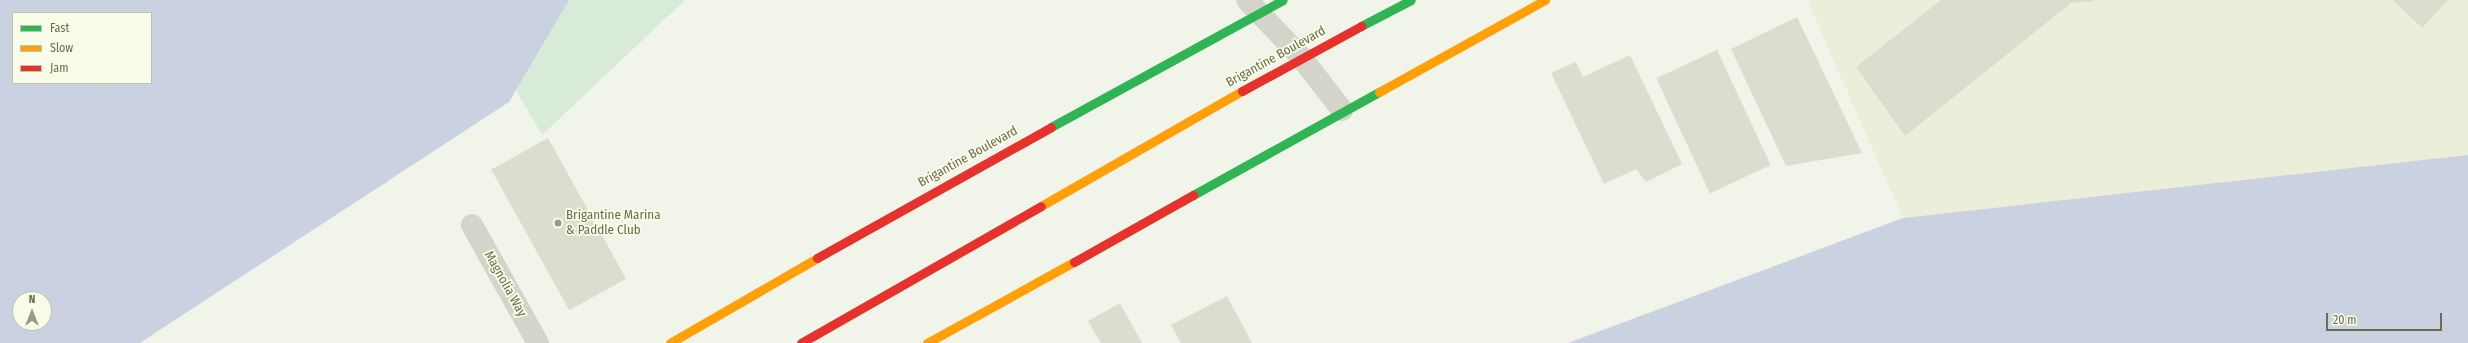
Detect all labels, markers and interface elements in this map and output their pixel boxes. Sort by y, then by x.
legend [12,12,152,84]
text: Fast [50,21,69,35]
street label: Brigantine Boulevard [1223,23,1329,91]
text: Slow [50,41,73,55]
text: Jam [50,61,68,75]
street label: Brigantine Boulevard [915,123,1021,191]
place label: Brigantine Marina & Paddle Club [566,208,661,239]
marker: Brigantine Marina & Paddle Club [553,218,563,228]
street label: Magnolia Way [481,248,529,320]
north arrow [12,291,52,331]
text: N [29,293,35,306]
scale bar [2328,305,2444,331]
text: 20 m [2333,313,2357,327]

